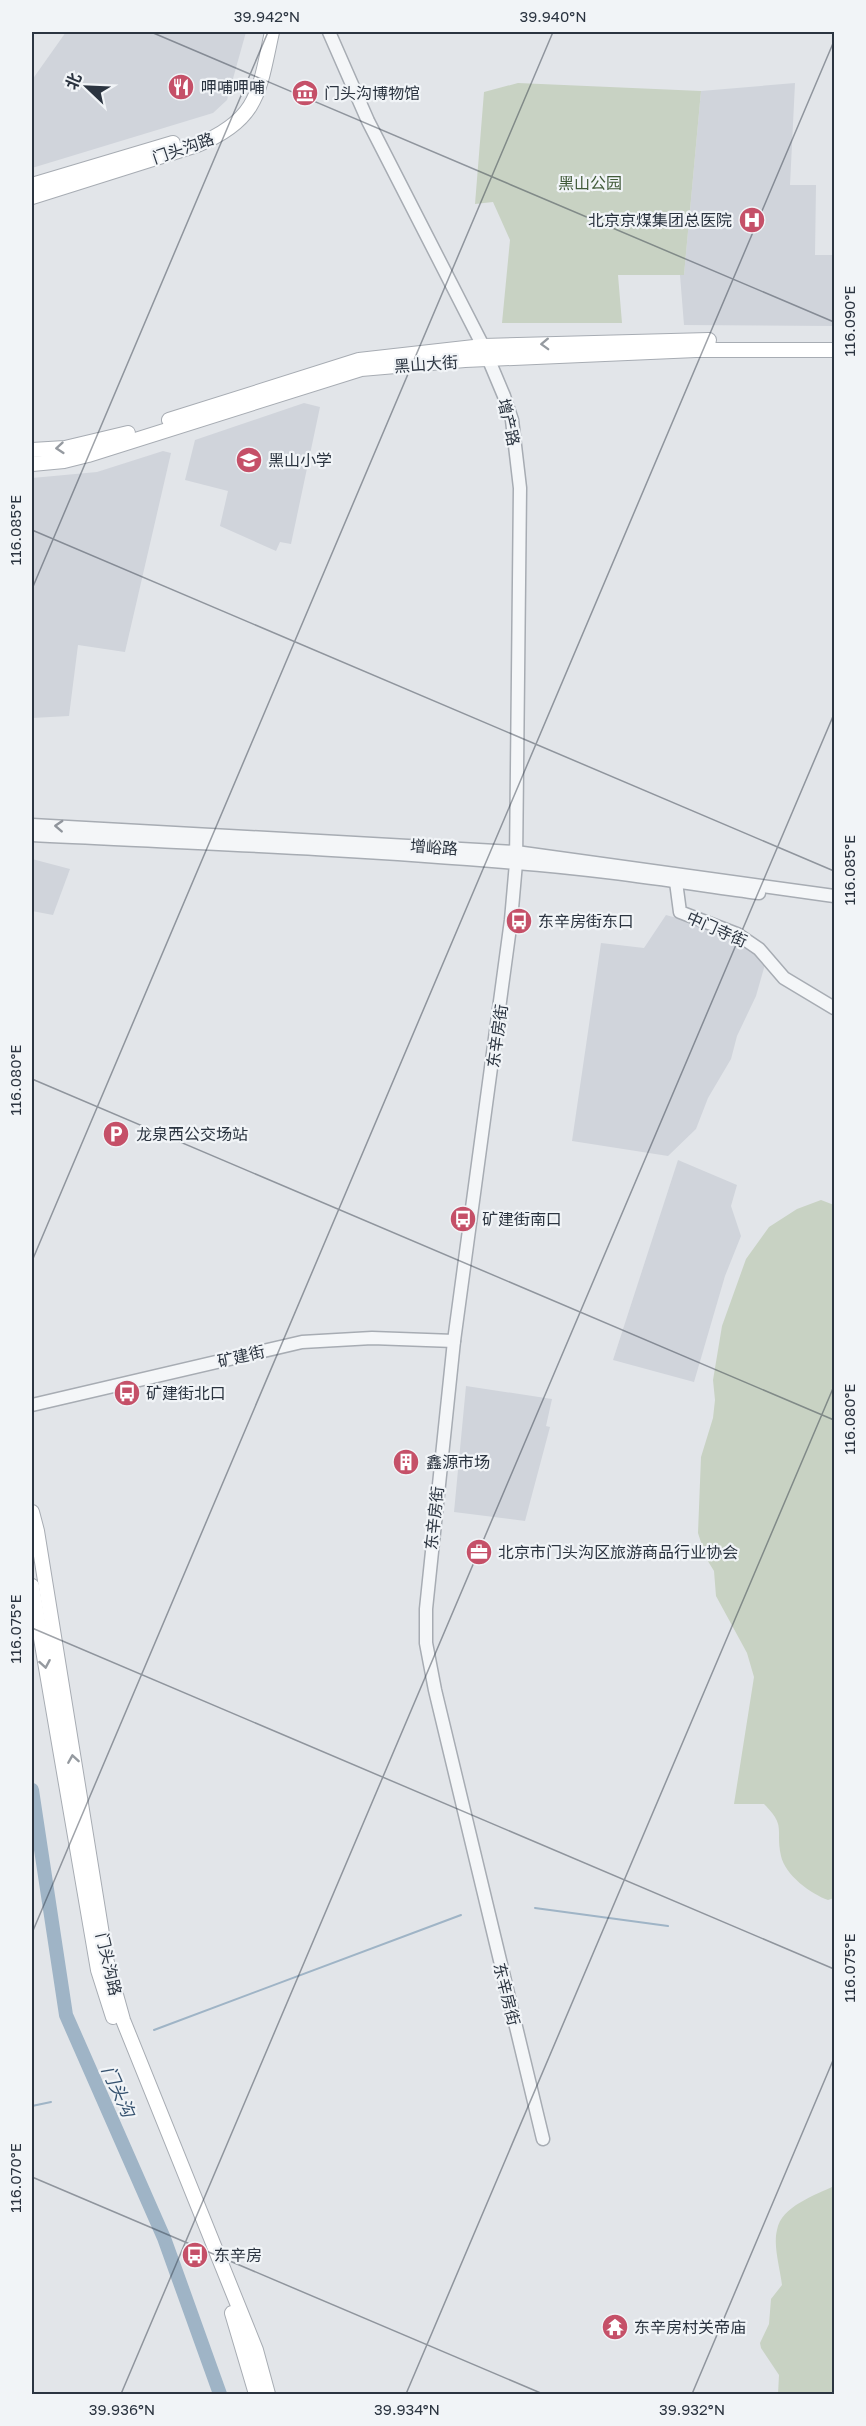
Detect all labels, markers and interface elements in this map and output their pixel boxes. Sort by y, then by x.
text: 39.942°N [234,7,300,25]
text: 39.940°N [519,7,587,25]
north arrow [57,57,117,117]
text: 北 [61,70,86,92]
restaurant icon: 呷哺呷哺 [166,72,196,102]
place label: 呷哺呷哺 [201,77,265,97]
museum icon: 门头沟博物馆 [290,78,320,108]
place label: 门头沟博物馆 [324,83,420,103]
street label: 门头沟路 [149,128,217,168]
park label: 黑山公园 [558,173,622,193]
hospital icon: 北京京煤集团总医院 [737,205,767,235]
place label: 北京京煤集团总医院 [588,210,732,230]
text: 116.090°E [840,286,858,356]
one-way arrow [541,338,550,350]
street label: 黑山大街 [393,352,459,376]
street label: 增产路 [494,396,524,448]
one-way arrow [56,441,65,454]
school or university icon: 黑山小学 [234,445,264,475]
place label: 黑山小学 [268,450,332,470]
text: 116.085°E [6,495,24,565]
one-way arrow [55,820,64,833]
street label: 增峪路 [409,835,459,859]
text: 116.085°E [840,835,858,905]
bus stop icon: 东辛房街东口 [504,906,534,936]
street label: 中门寺街 [684,907,750,951]
place label: 东辛房街东口 [538,911,634,931]
street label: 东辛房街 [483,1003,511,1069]
text: 116.080°E [6,1045,24,1115]
parking icon: 龙泉西公交场站 [101,1119,131,1149]
place label: 龙泉西公交场站 [136,1124,248,1144]
bus stop icon: 矿建街南口 [448,1204,478,1234]
place label: 矿建街南口 [482,1209,562,1229]
street label: 矿建街 [215,1341,267,1371]
bus stop icon: 矿建街北口 [112,1378,142,1408]
place label: 矿建街北口 [146,1383,226,1403]
text: 116.080°E [840,1384,858,1454]
building icon: 鑫源市场 [391,1447,421,1477]
place label: 鑫源市场 [426,1452,490,1472]
street label: 东辛房街 [421,1485,447,1551]
office icon: 北京市门头沟区旅游商品行业协会 [464,1537,494,1567]
place label: 北京市门头沟区旅游商品行业协会 [498,1542,738,1562]
text: 116.075°E [6,1594,24,1664]
one-way arrow [38,1660,50,1669]
one-way arrow [67,1755,79,1764]
street label: 门头沟路 [92,1931,126,1997]
text: 116.075°E [840,1933,858,2003]
street label: 东辛房街 [490,1961,524,2027]
water label: 门头沟 [98,2062,141,2122]
text: 116.070°E [6,2143,24,2213]
bus stop icon: 东辛房 [180,2240,210,2270]
place label: 东辛房 [214,2245,262,2265]
temple icon: 东辛房村关帝庙 [600,2312,630,2342]
place label: 东辛房村关帝庙 [634,2317,746,2337]
text: 39.936°N [89,2400,155,2418]
text: 39.934°N [374,2400,440,2418]
text: 39.932°N [659,2400,725,2418]

